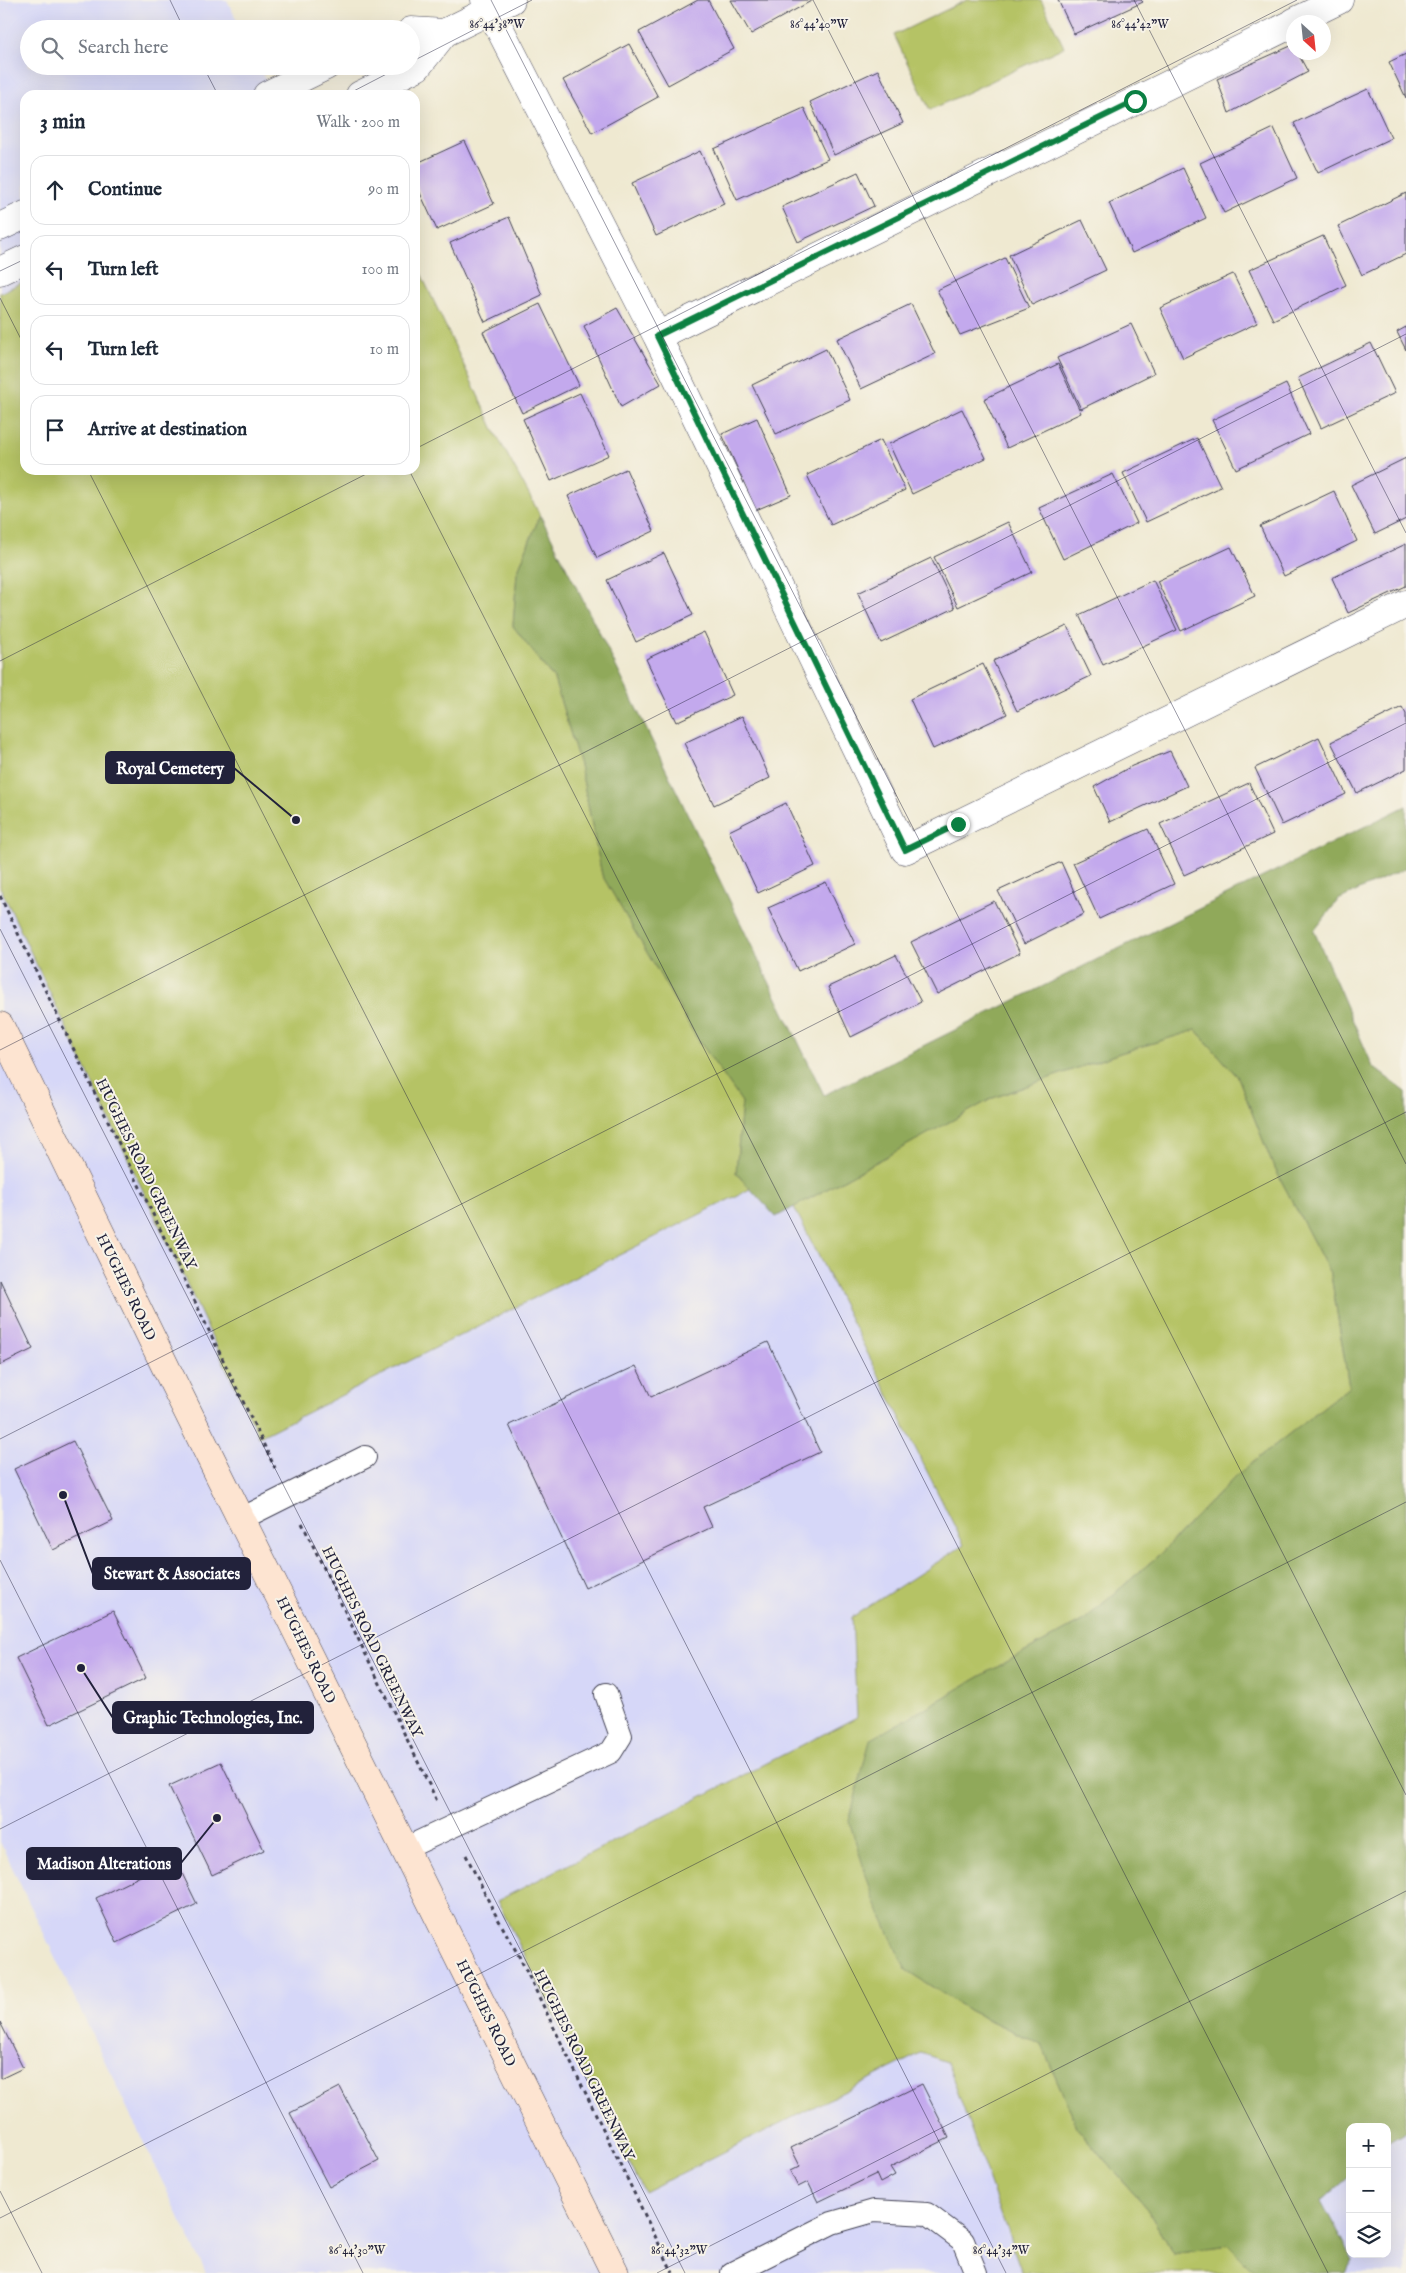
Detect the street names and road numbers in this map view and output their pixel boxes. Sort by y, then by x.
street label: HUGHES ROAD GREENWAY [91,1075,201,1274]
street label: HUGHES ROAD [92,1230,160,1344]
street label: HUGHES ROAD GREENWAY [317,1543,427,1742]
street label: HUGHES ROAD [272,1593,340,1707]
street label: HUGHES ROAD [452,1956,520,2070]
street label: HUGHES ROAD GREENWAY [529,1966,639,2165]

